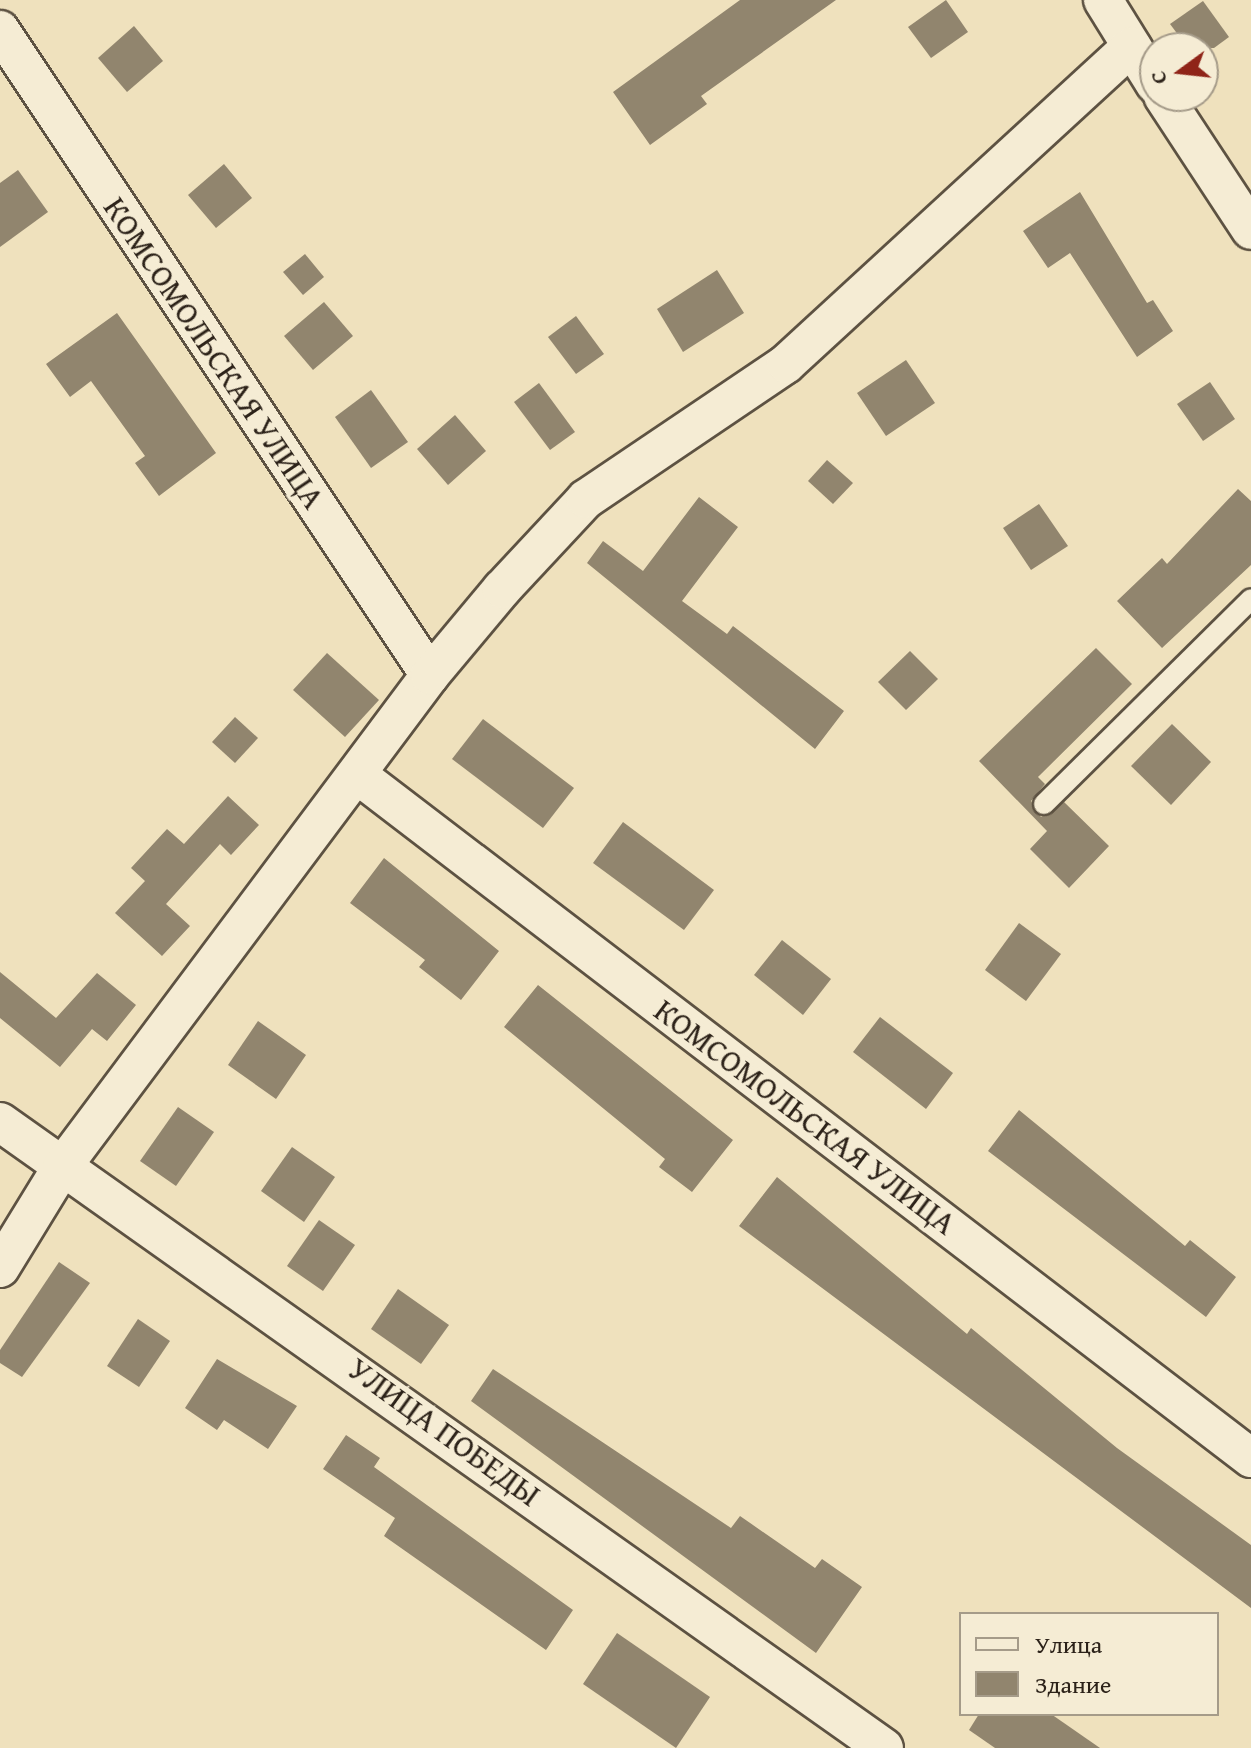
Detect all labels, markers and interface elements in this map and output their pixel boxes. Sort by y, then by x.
north arrow [1139,32,1219,112]
text: С [1141,68,1175,88]
street label: КОМСОМОЛЬСКАЯ УЛИЦА [95,190,333,516]
street label: КОМСОМОЛЬСКАЯ УЛИЦА [647,991,963,1243]
street label: УЛИЦА ПОБЕДЫ [340,1349,548,1515]
legend [959,1612,1219,1716]
text: Улица [1035,1627,1102,1662]
text: Здание [1035,1667,1111,1702]

